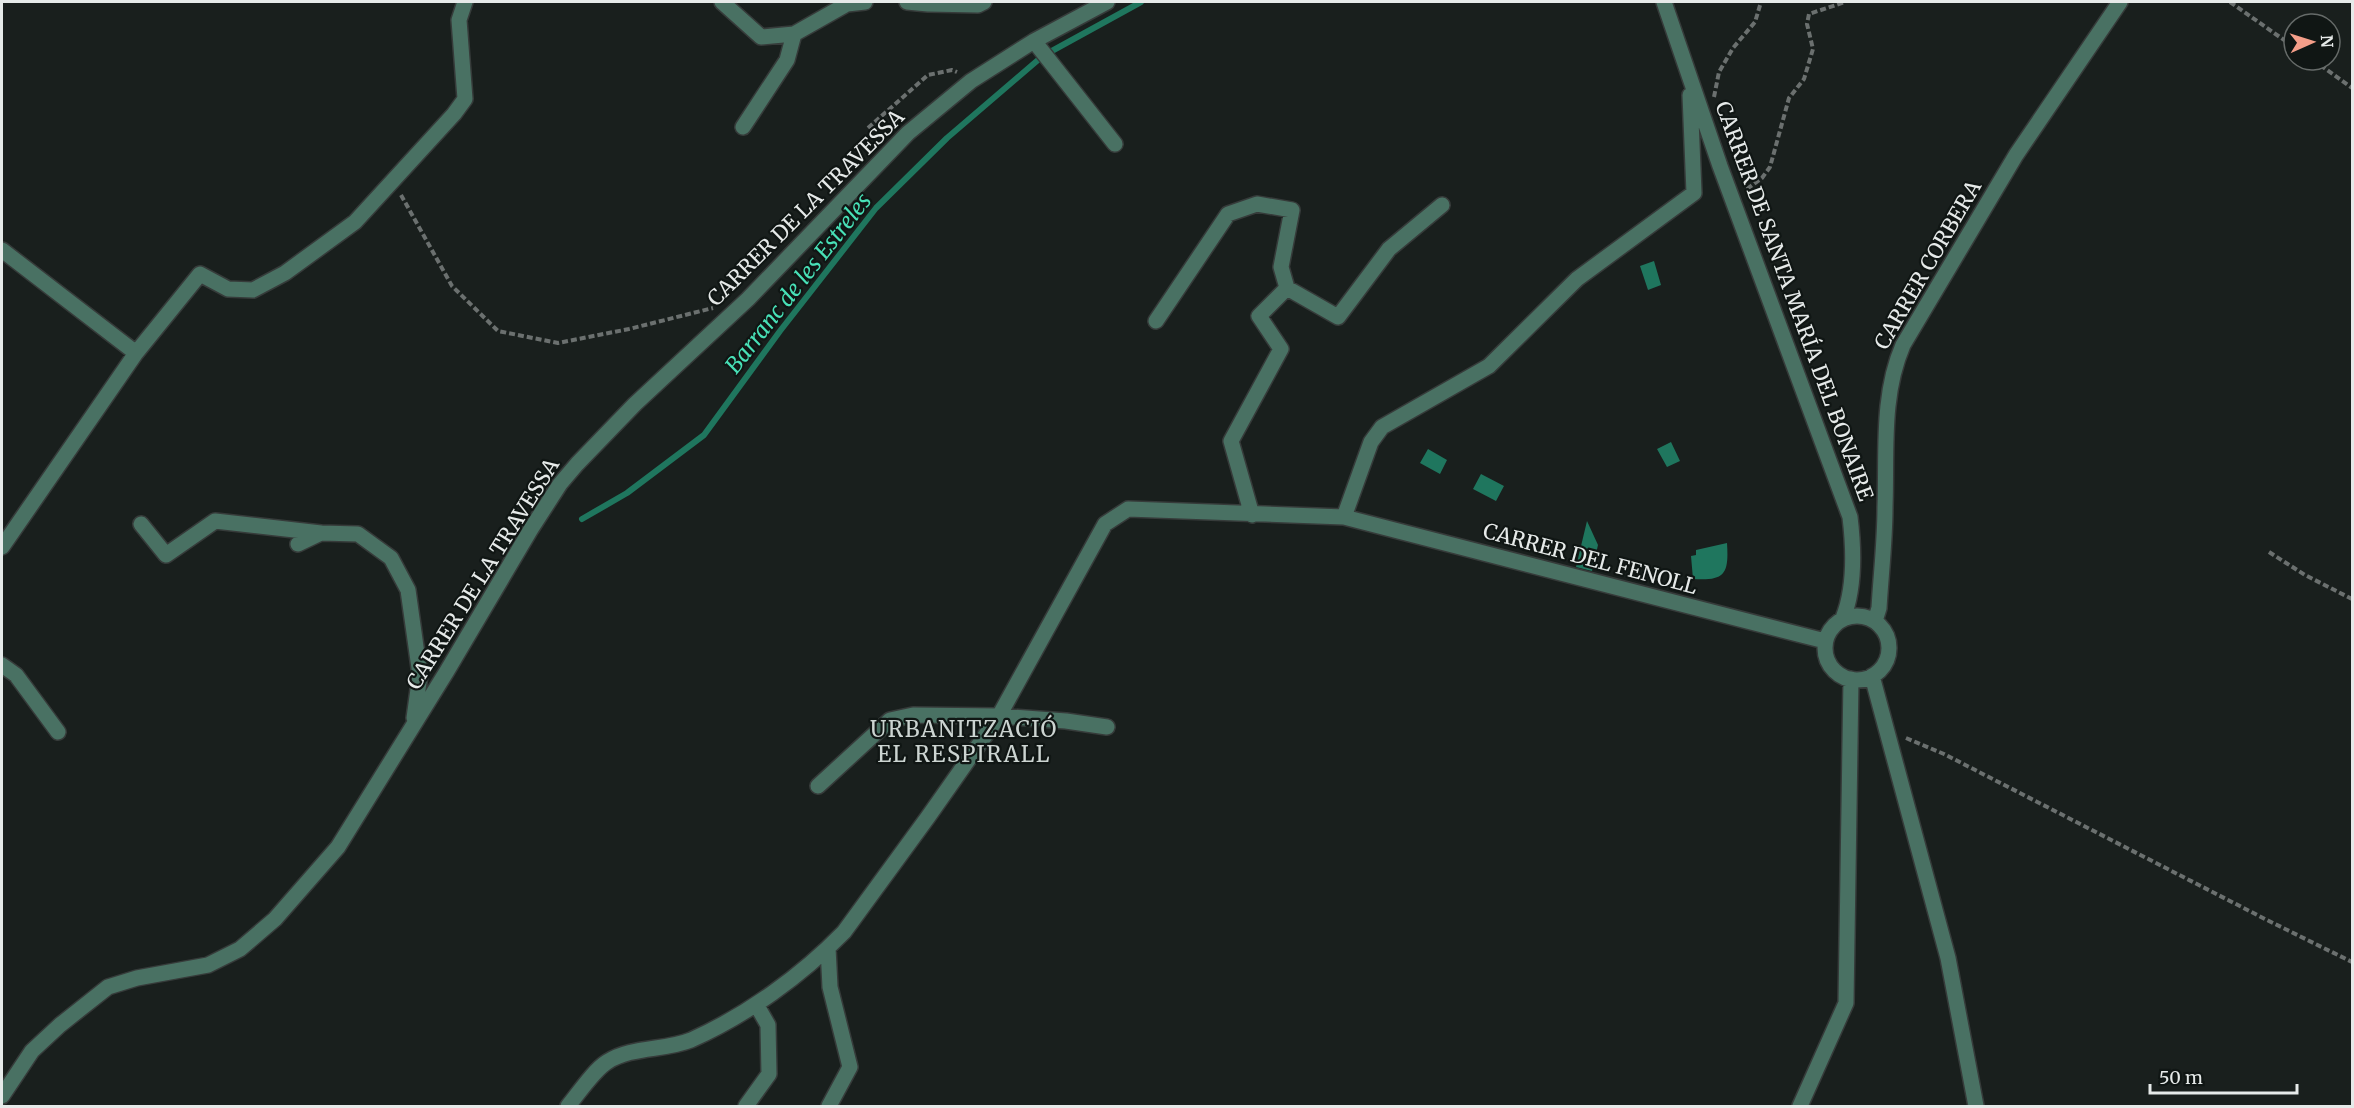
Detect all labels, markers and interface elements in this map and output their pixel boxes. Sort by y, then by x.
north arrow [2282,12,2342,72]
text: N [2317,34,2337,48]
street label: CARRER DE SANTA MARÍA DEL BONAIRE [1709,97,1881,505]
street label: CARRER DE LA TRAVESSA [701,103,910,312]
street label: CARRER CORBERA [1868,175,1987,354]
water label: Barranc de les Estreles [719,187,877,379]
street label: CARRER DE LA TRAVESSA [400,453,565,694]
street label: CARRER DEL FENOLL [1480,517,1700,600]
district label: URBANITZACIÓ EL RESPIRALL [870,714,1058,768]
scale bar [2150,1057,2297,1095]
text: 50 m [2159,1066,2203,1089]

